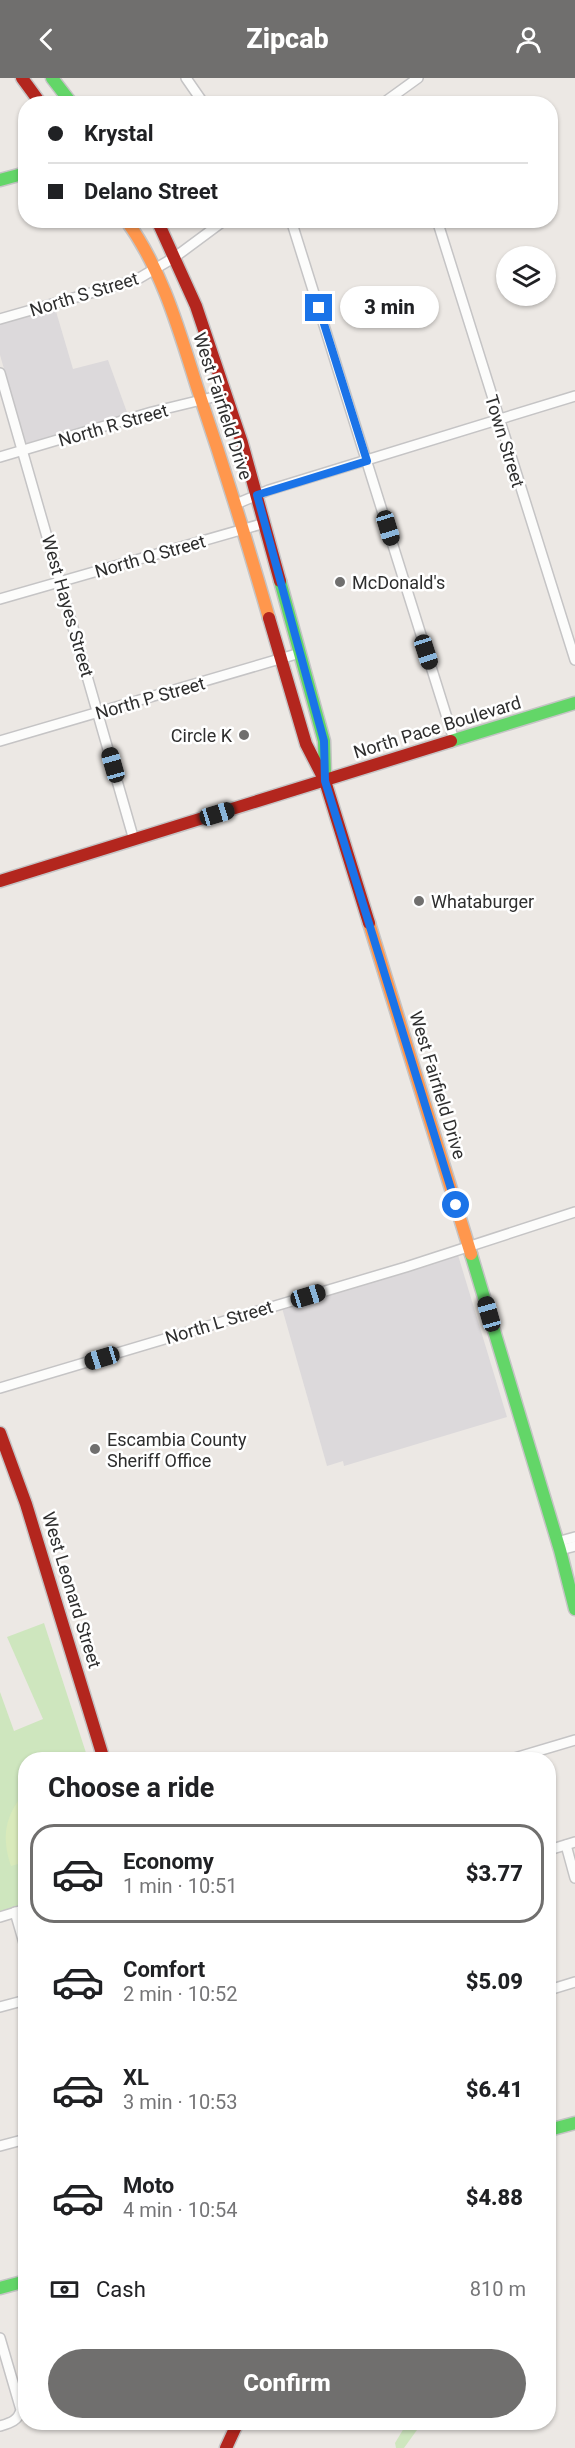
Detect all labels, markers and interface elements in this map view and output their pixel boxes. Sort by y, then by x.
icon: back [30,23,63,56]
text: Zipcab [246,23,329,55]
icon: person [512,23,545,56]
text: Krystal [84,121,154,146]
text: Delano Street [84,179,218,204]
map controls [496,246,556,306]
button: layers [496,246,556,306]
street label: North S Street [27,267,141,320]
callout: 3 min [340,287,439,329]
route end [305,294,332,321]
text: 3 min [364,295,415,319]
street label: West Fairfield Drive [189,330,257,482]
street label: Town Street [481,392,529,490]
street label: North R Street [56,399,170,451]
car [374,508,402,548]
street label: North Q Street [92,530,208,582]
street label: West Hayes Street [38,533,98,679]
place label: McDonald's [352,572,445,593]
marker: McDonald's [333,575,347,589]
car [412,632,440,672]
street label: North P Street [93,672,207,724]
street label: North Pace Boulevard [351,692,523,762]
place label: Circle K [171,725,233,746]
marker: Circle K [237,728,251,742]
car [99,745,127,785]
car [197,800,237,828]
place label: Whataburger [431,891,534,912]
marker: Whataburger [412,894,426,908]
street label: West Fairfield Drive [405,1008,471,1162]
route start [442,1191,469,1218]
car [288,1282,328,1310]
car [475,1294,503,1334]
street label: North L Street [163,1296,276,1348]
car [82,1344,122,1372]
place label: Escambia County Sheriff Office [107,1429,247,1471]
marker: Escambia County Sheriff Office [88,1442,102,1456]
street label: West Leonard Street [38,1509,106,1671]
text: Choose a ride [48,1772,214,1804]
icon: car [51,1847,105,1901]
text: Economy [123,1849,214,1874]
text: $3.77 [466,1861,523,1886]
text: 1 min · 10:51 [123,1874,238,1898]
icon: car [51,1955,105,2009]
text: Comfort [123,1957,205,1982]
text: $5.09 [466,1969,523,1994]
text: 2 min · 10:52 [123,1982,238,2006]
icon: car [51,2063,105,2117]
text: XL [123,2065,149,2090]
text: $6.41 [466,2077,523,2102]
text: 3 min · 10:53 [123,2090,238,2114]
icon: car [51,2171,105,2225]
text: Moto [123,2173,174,2198]
text: $4.88 [466,2185,523,2210]
text: 4 min · 10:54 [123,2198,238,2222]
icon: cash [48,2273,81,2306]
text: Cash [96,2277,146,2302]
text: 810 m [470,2277,526,2301]
button: Confirm [48,2349,526,2418]

